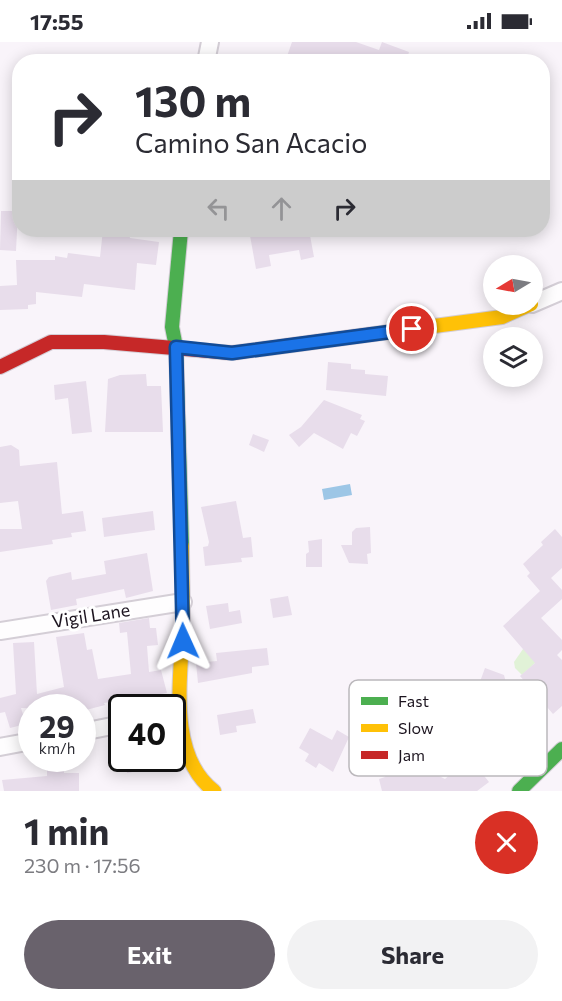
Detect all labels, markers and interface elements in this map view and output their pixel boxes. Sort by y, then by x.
text: 17:55 [30,8,84,35]
text: 130 m [135,74,251,126]
icon: right [36,78,114,156]
text: Camino San Acacio [135,126,367,159]
icon: left [202,192,235,225]
icon: ahead [265,192,298,225]
icon: right [328,192,361,225]
north arrow [483,255,543,315]
map controls [483,255,543,387]
pin [386,303,437,354]
icon: arrive [395,312,428,345]
button: layers [483,327,543,387]
street label: Vigil Lane [50,598,132,632]
position arrow [151,609,215,673]
legend [349,680,547,776]
text: Fast [398,691,429,710]
speed limit sign: 40 [108,694,186,772]
text: 29 [39,707,75,744]
text: Slow [398,718,434,737]
text: km/h [39,739,75,757]
text: Jam [398,745,425,764]
text: 1 min [24,808,109,852]
button: close [475,811,538,874]
text: 230 m · 17:56 [24,853,141,877]
button: Exit [24,920,275,989]
button: Share [287,920,538,989]

